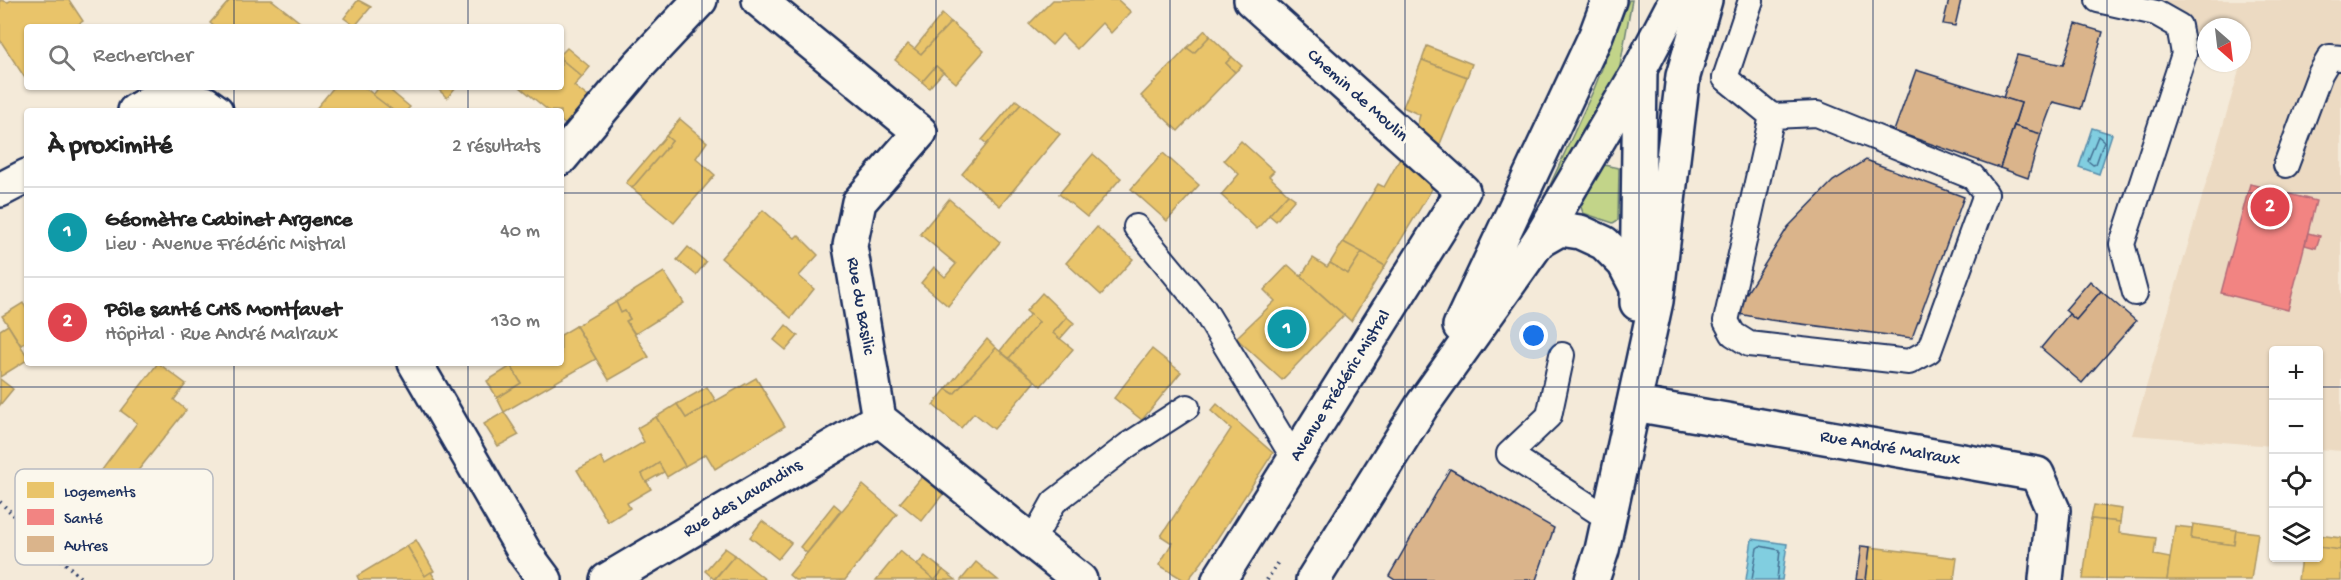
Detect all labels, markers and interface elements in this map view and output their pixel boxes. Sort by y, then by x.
north arrow [2197,18,2251,72]
search box [24,24,564,90]
icon: search [45,41,78,74]
text: Rechercher [93,44,193,70]
street label: Chemin de Moulin [1302,45,1412,147]
text: À proximité [48,132,172,163]
text: 2 résultats [452,136,540,159]
pin: 2 [2250,184,2290,230]
text: Géomètre Cabinet Argence [105,208,352,234]
text: 1 [63,221,72,244]
text: 40 m [500,221,540,244]
text: Lieu · Avenue Frédéric Mistral [105,234,346,257]
street label: Rue du Basilic [841,256,879,357]
text: Pôle santé CHS Montfavet [105,298,341,324]
pin: 1 [1268,306,1306,352]
street label: Avenue Frédéric Mistral [1286,306,1396,466]
text: 2 [63,311,72,334]
text: 130 m [491,311,540,334]
your location [1519,321,1548,350]
text: Hôpital · Rue André Malraux [105,324,338,347]
map controls [2269,346,2323,562]
button: + [2269,346,2323,400]
button: − [2269,400,2323,454]
street label: Rue André Malraux [1818,426,1962,472]
button: locate [2269,454,2323,508]
street label: Rue des Lavandins [680,455,807,543]
legend [15,469,213,565]
text: Logements [64,484,136,503]
button: layers [2269,508,2323,562]
text: Santé [64,511,103,530]
text: Autres [64,538,108,557]

